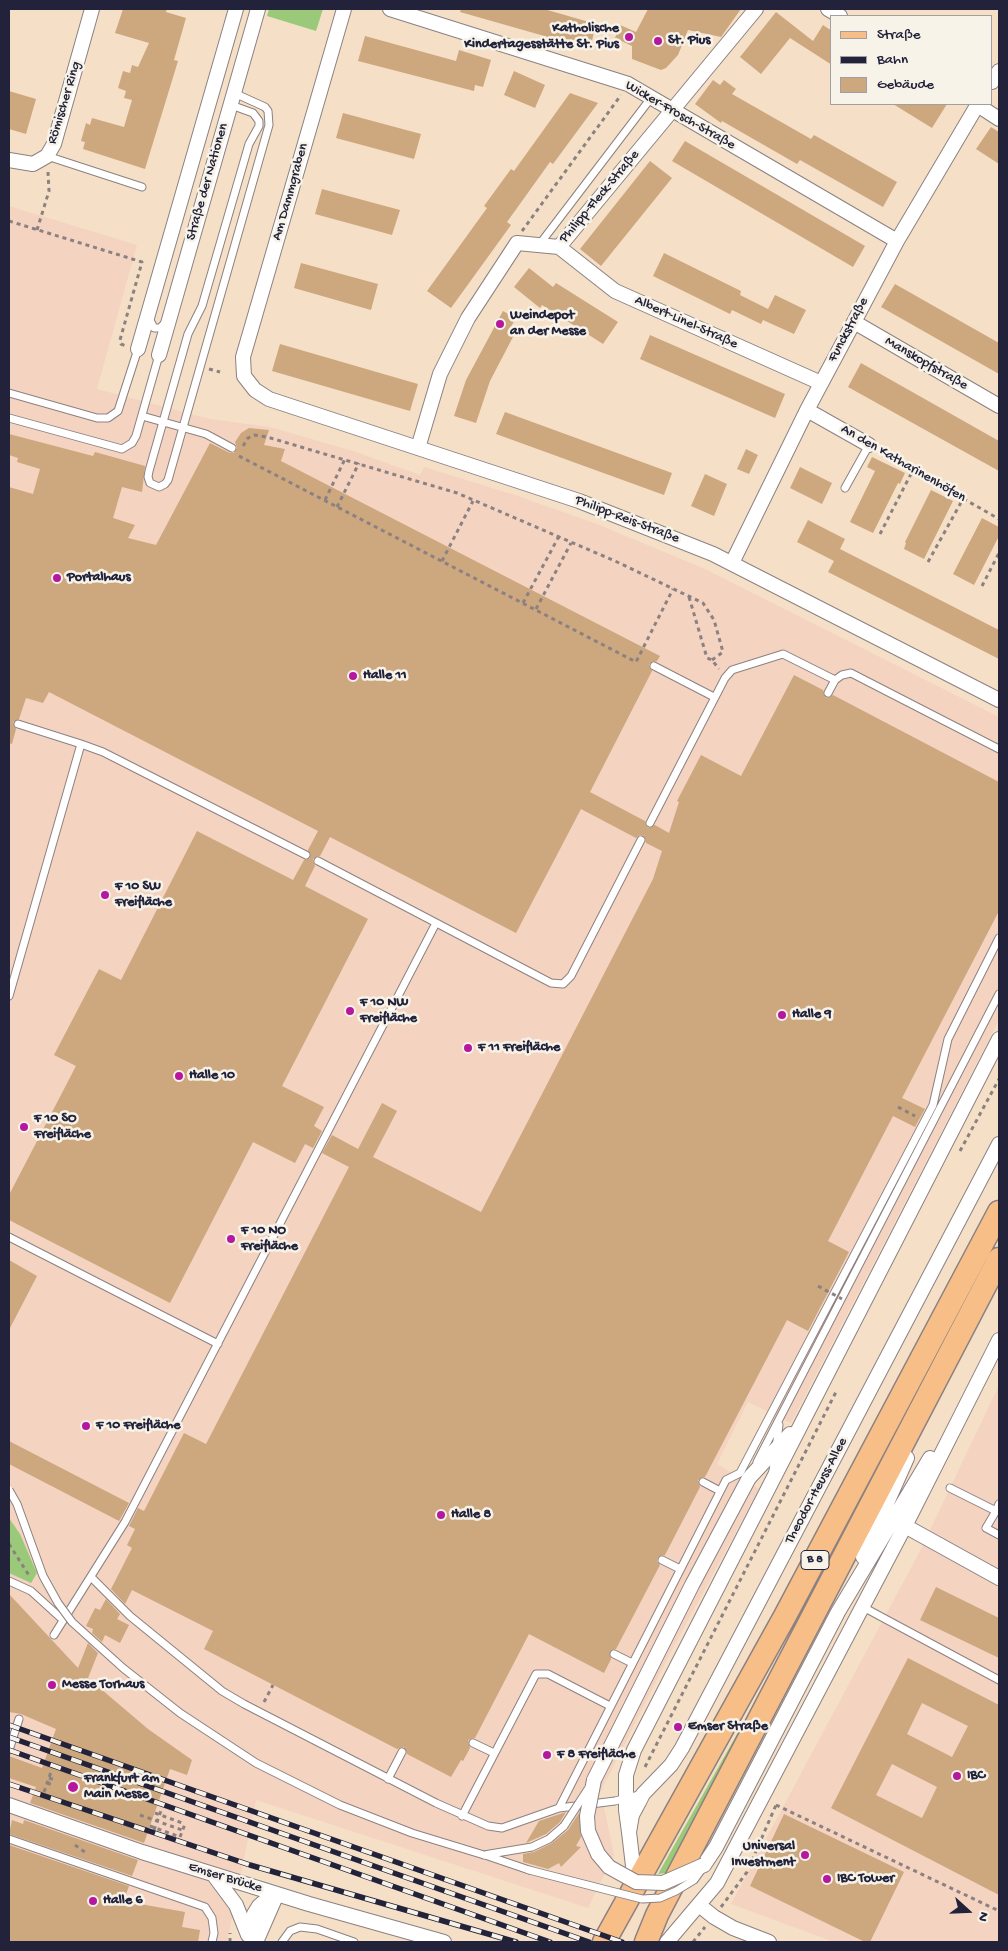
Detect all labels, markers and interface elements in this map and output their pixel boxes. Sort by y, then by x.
legend [830,15,993,105]
place label: Katholische Kindertagesstätte St. Pius [464,21,619,54]
text: Straße [877,26,921,44]
marker: Katholische Kindertagesstätte St. Pius [623,31,635,43]
place label: St. Pius [668,33,710,49]
marker: St. Pius [652,35,664,47]
text: Bahn [877,51,908,69]
street label: Römischer Ring [44,60,86,146]
text: Gebäude [877,76,934,94]
street label: Wicker-Frosch-Straße [622,78,738,154]
street label: Straße der Nationen [183,121,233,243]
street label: Am Dammgraben [269,142,313,242]
street label: Philipp-Fleck-Straße [556,147,644,247]
street label: Albert-Linel-Straße [632,293,740,353]
street label: Funckstraße [825,295,873,365]
place label: Weindepot an der Messe [510,308,586,341]
marker: Weindepot an der Messe [494,318,506,330]
street label: Manskopfstraße [881,333,971,395]
street label: An den Katharinenhöfen [837,421,969,507]
street label: Philipp-Reis-Straße [572,492,682,548]
place label: Portalhaus [67,570,131,586]
marker: Portalhaus [51,572,63,584]
place label: Halle 11 [363,668,407,684]
marker: Halle 11 [347,670,359,682]
place label: F 10 SW Freifläche [115,879,172,912]
marker: F 10 SW Freifläche [99,889,111,901]
place label: F 10 NW Freifläche [360,995,417,1028]
marker: F 10 NW Freifläche [344,1005,356,1017]
place label: Halle 9 [792,1007,831,1023]
marker: Halle 9 [776,1009,788,1021]
place label: F 11 Freifläche [478,1040,560,1056]
marker: F 11 Freifläche [462,1042,474,1054]
place label: Halle 10 [189,1068,235,1084]
marker: Halle 10 [173,1070,185,1082]
place label: F 10 SO Freifläche [34,1111,91,1144]
marker: F 10 SO Freifläche [18,1121,30,1133]
place label: F 10 NO Freifläche [241,1223,298,1256]
marker: F 10 NO Freifläche [225,1233,237,1245]
place label: F 10 Freifläche [96,1418,180,1434]
marker: F 10 Freifläche [80,1420,92,1432]
street label: Theodor-Heuss-Allee [782,1435,852,1547]
place label: Halle 8 [451,1507,491,1523]
marker: Halle 8 [435,1509,447,1521]
road number: B 8 [801,1550,829,1570]
place label: Messe Torhaus [62,1677,144,1693]
marker: Messe Torhaus [46,1679,58,1691]
place label: Emser Straße [688,1719,768,1735]
marker: Emser Straße [672,1721,684,1733]
place label: F 8 Freifläche [557,1747,635,1763]
marker: F 8 Freifläche [541,1749,553,1761]
place label: IBC [967,1768,985,1784]
marker: IBC [951,1770,963,1782]
place label: Frankfurt am Main Messe [84,1771,159,1804]
marker: Frankfurt am Main Messe [66,1780,80,1794]
place label: Universal Investment [731,1839,795,1871]
marker: Universal Investment [799,1849,811,1861]
street label: Emser Brücke [186,1859,264,1897]
place label: IBC Tower [837,1871,894,1887]
marker: IBC Tower [821,1873,833,1885]
north arrow [943,1886,993,1936]
place label: Halle 6 [103,1893,143,1909]
marker: Halle 6 [87,1895,99,1907]
text: N [973,1909,992,1923]

